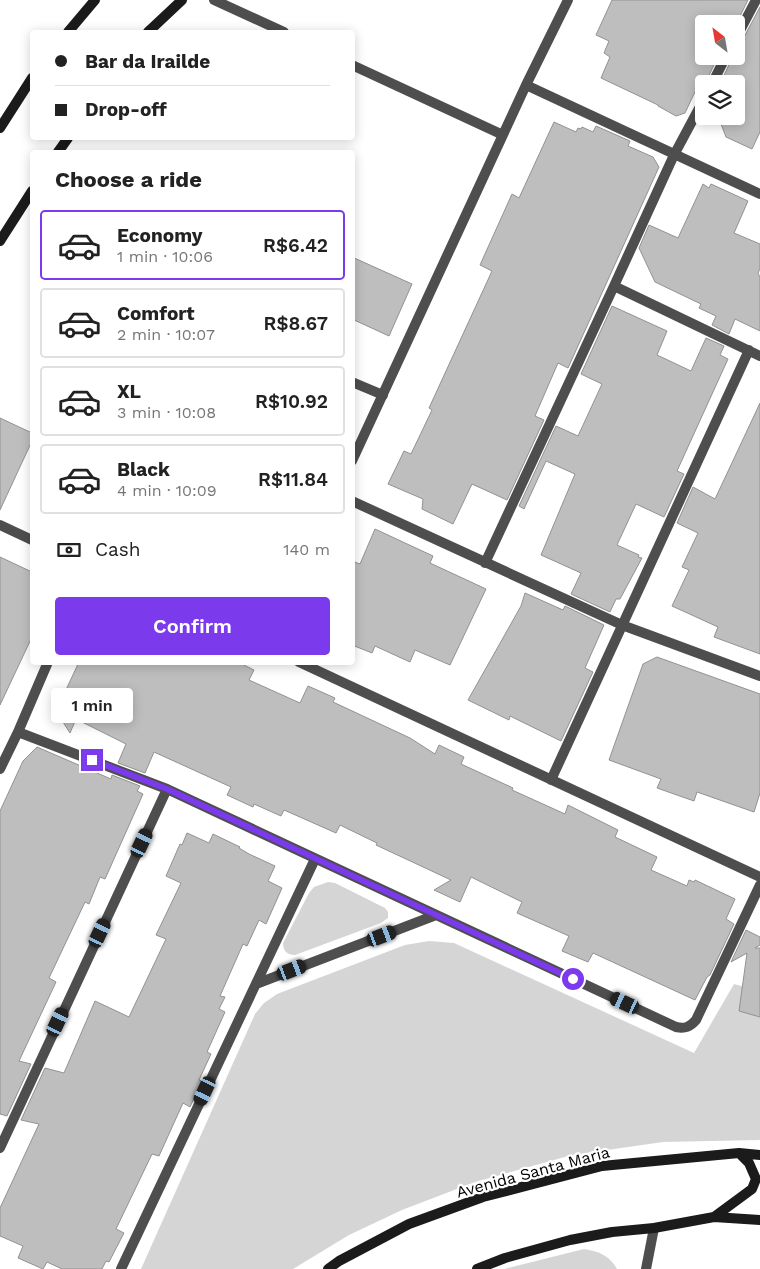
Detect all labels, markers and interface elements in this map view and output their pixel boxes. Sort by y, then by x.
north arrow [695,15,745,65]
map controls [695,15,745,125]
text: Bar da Irailde [85,50,210,73]
button: layers [695,75,745,125]
text: Drop-off [85,98,167,121]
text: Choose a ride [55,167,202,192]
icon: car [57,223,102,268]
text: Economy [117,224,202,247]
text: R$6.42 [263,234,328,257]
text: 1 min · 10:06 [117,247,213,266]
icon: car [57,301,102,346]
text: Comfort [117,302,195,325]
text: R$8.67 [263,312,328,335]
text: 2 min · 10:07 [117,325,215,344]
icon: car [57,379,102,424]
text: XL [117,380,141,403]
text: R$10.92 [255,390,328,413]
text: 3 min · 10:08 [117,403,216,422]
icon: car [57,457,102,502]
text: Black [117,458,170,481]
text: R$11.84 [258,468,328,491]
text: 4 min · 10:09 [117,481,217,500]
icon: cash [55,536,83,564]
text: Cash [95,538,141,561]
text: 140 m [283,540,330,559]
button: Confirm [55,597,330,655]
callout: 1 min [51,688,133,722]
text: 1 min [71,696,113,715]
route end [81,749,103,771]
car [128,826,155,860]
car [86,916,113,950]
car [365,924,398,948]
car [275,958,308,982]
route start [562,968,584,990]
car [608,990,641,1016]
car [44,1005,71,1039]
car [191,1074,218,1108]
street label: Avenida Santa Maria [454,1142,612,1202]

